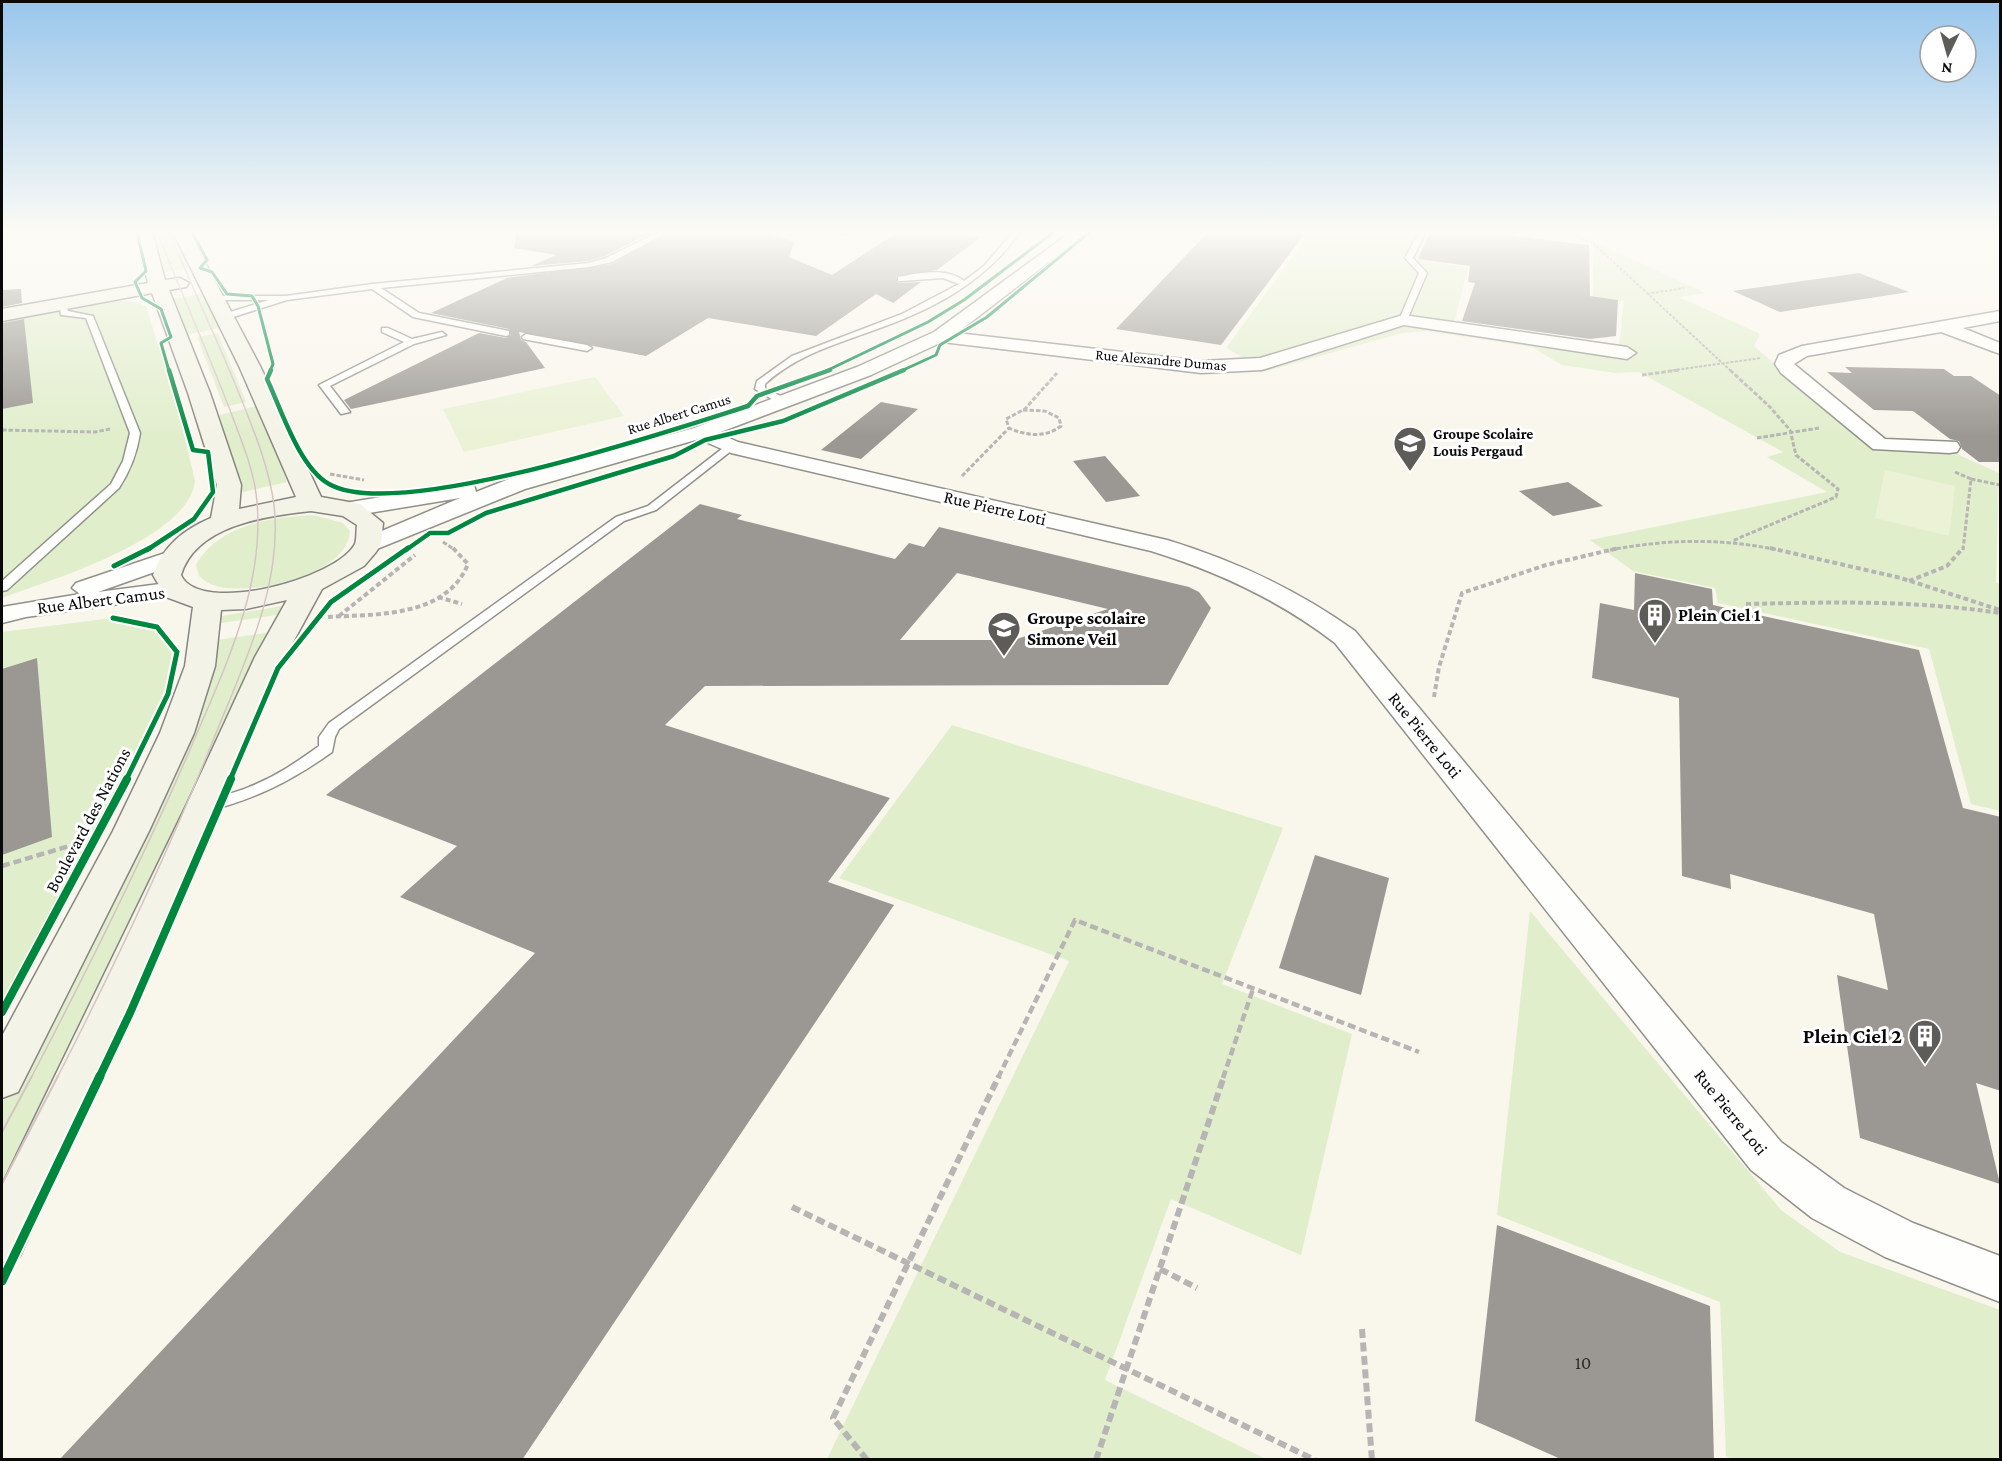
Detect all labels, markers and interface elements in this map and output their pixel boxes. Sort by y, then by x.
north arrow [1918,24,1978,84]
text: N [1940,59,1953,77]
street label: Rue Alexandre Dumas [1095,346,1227,374]
street label: Rue Albert Camus [626,391,733,437]
school or university icon: Groupe Scolaire Louis Pergaud [1392,425,1428,472]
place label: Groupe Scolaire Louis Pergaud [1433,426,1533,459]
street label: Rue Pierre Loti [942,486,1048,530]
street label: Rue Albert Camus [36,582,166,618]
building icon: Plein Ciel 1 [1637,597,1673,644]
place label: Plein Ciel 1 [1678,605,1761,625]
place label: Groupe scolaire Simone Veil [1027,608,1146,649]
school or university icon: Groupe scolaire Simone Veil [986,610,1022,657]
street label: Rue Pierre Loti [1384,688,1466,782]
street label: Boulevard des Nations [41,744,135,896]
building icon: Plein Ciel 2 [1907,1018,1943,1065]
place label: Plein Ciel 2 [1803,1024,1902,1048]
street label: Rue Pierre Loti [1690,1065,1772,1159]
house number: 10 [1575,1353,1591,1373]

